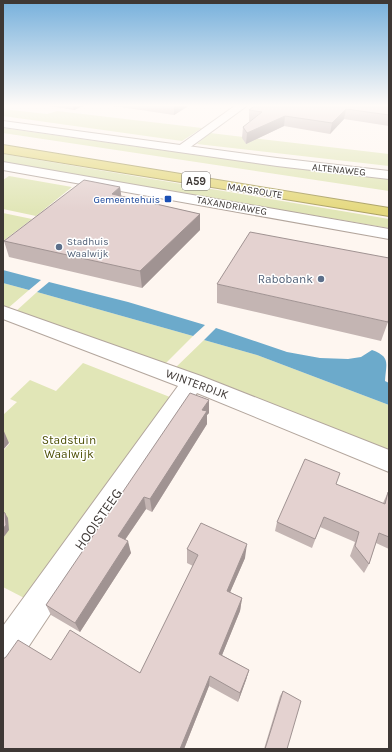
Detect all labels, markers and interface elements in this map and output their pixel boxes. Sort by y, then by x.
street label: ALTENAWEG [311,161,366,179]
road number: A59 [182,172,210,190]
street label: MAASROUTE [226,181,283,201]
place label: Gemeentehuis [94,194,160,206]
marker: Gemeentehuis [163,194,173,204]
street label: TAXANDRIAWEG [196,194,268,218]
place label: Stadhuis Waalwijk [67,236,109,260]
marker: Stadhuis Waalwijk [54,242,64,252]
place label: Rabobank [258,272,313,286]
marker: Rabobank [316,274,326,284]
street label: WINTERDIJK [164,366,231,402]
park label: Stadstuin Waalwijk [42,433,96,461]
street label: HOOISTEEG [71,485,126,553]

